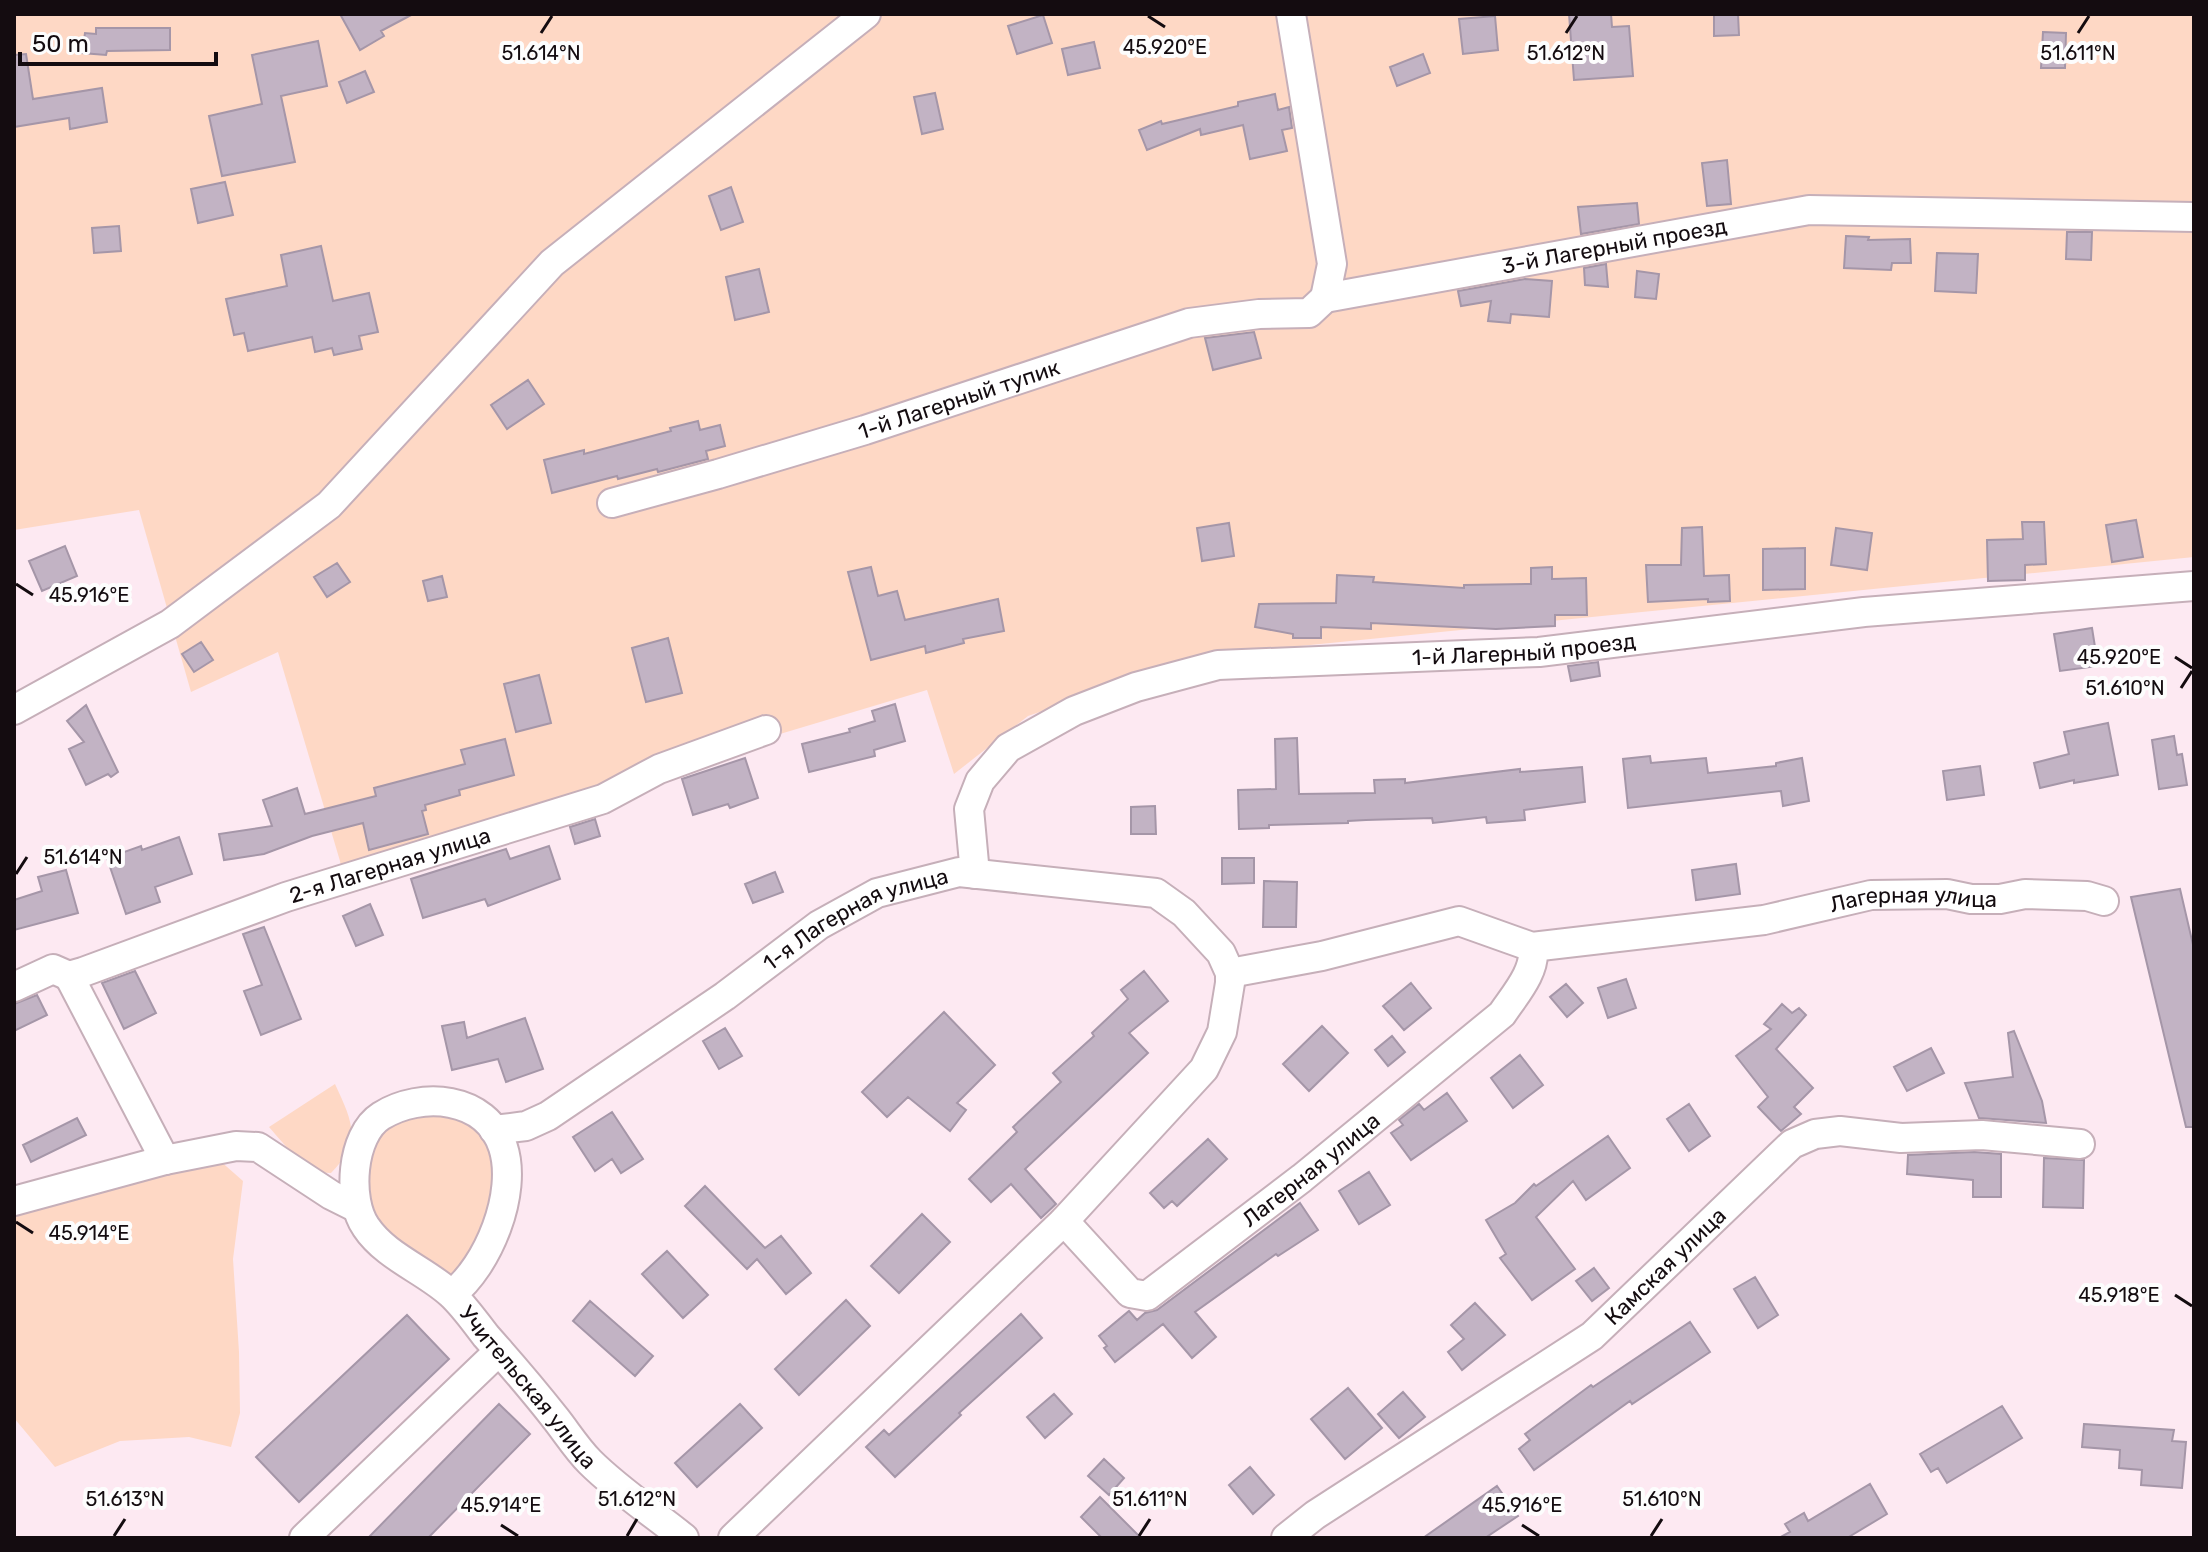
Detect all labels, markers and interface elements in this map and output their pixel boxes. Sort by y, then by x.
scale bar [20,16,216,66]
text: 50 m [32,30,89,58]
text: 45.920°E [1123,35,1207,59]
text: 51.614°N [501,41,581,65]
text: 51.612°N [1527,41,1605,65]
text: 51.611°N [2040,41,2116,65]
street label: 3-й Лагерный проезд [1499,212,1729,279]
street label: 1-й Лагерный тупик [855,353,1063,445]
text: 45.916°E [49,583,129,607]
street label: 1-й Лагерный проезд [1411,627,1637,671]
text: 45.920°E [2077,645,2161,669]
text: 51.610°N [2085,676,2165,700]
street label: 2-я Лагерная улица [286,821,494,909]
text: 51.614°N [43,845,123,869]
street label: 1-я Лагерная улица [757,862,951,976]
street label: Лагерная улица [1827,880,1997,918]
street label: Лагерная улица [1236,1106,1385,1232]
street label: Камская улица [1599,1201,1731,1330]
text: 45.914°E [49,1221,129,1245]
text: 45.918°E [2078,1283,2160,1307]
street label: Учительская улица [454,1300,602,1474]
text: 51.613°N [86,1487,164,1511]
text: 51.612°N [598,1487,676,1511]
text: 51.611°N [1112,1487,1188,1511]
text: 51.610°N [1622,1487,1702,1511]
text: 45.914°E [461,1493,541,1517]
text: 45.916°E [1482,1493,1562,1517]

